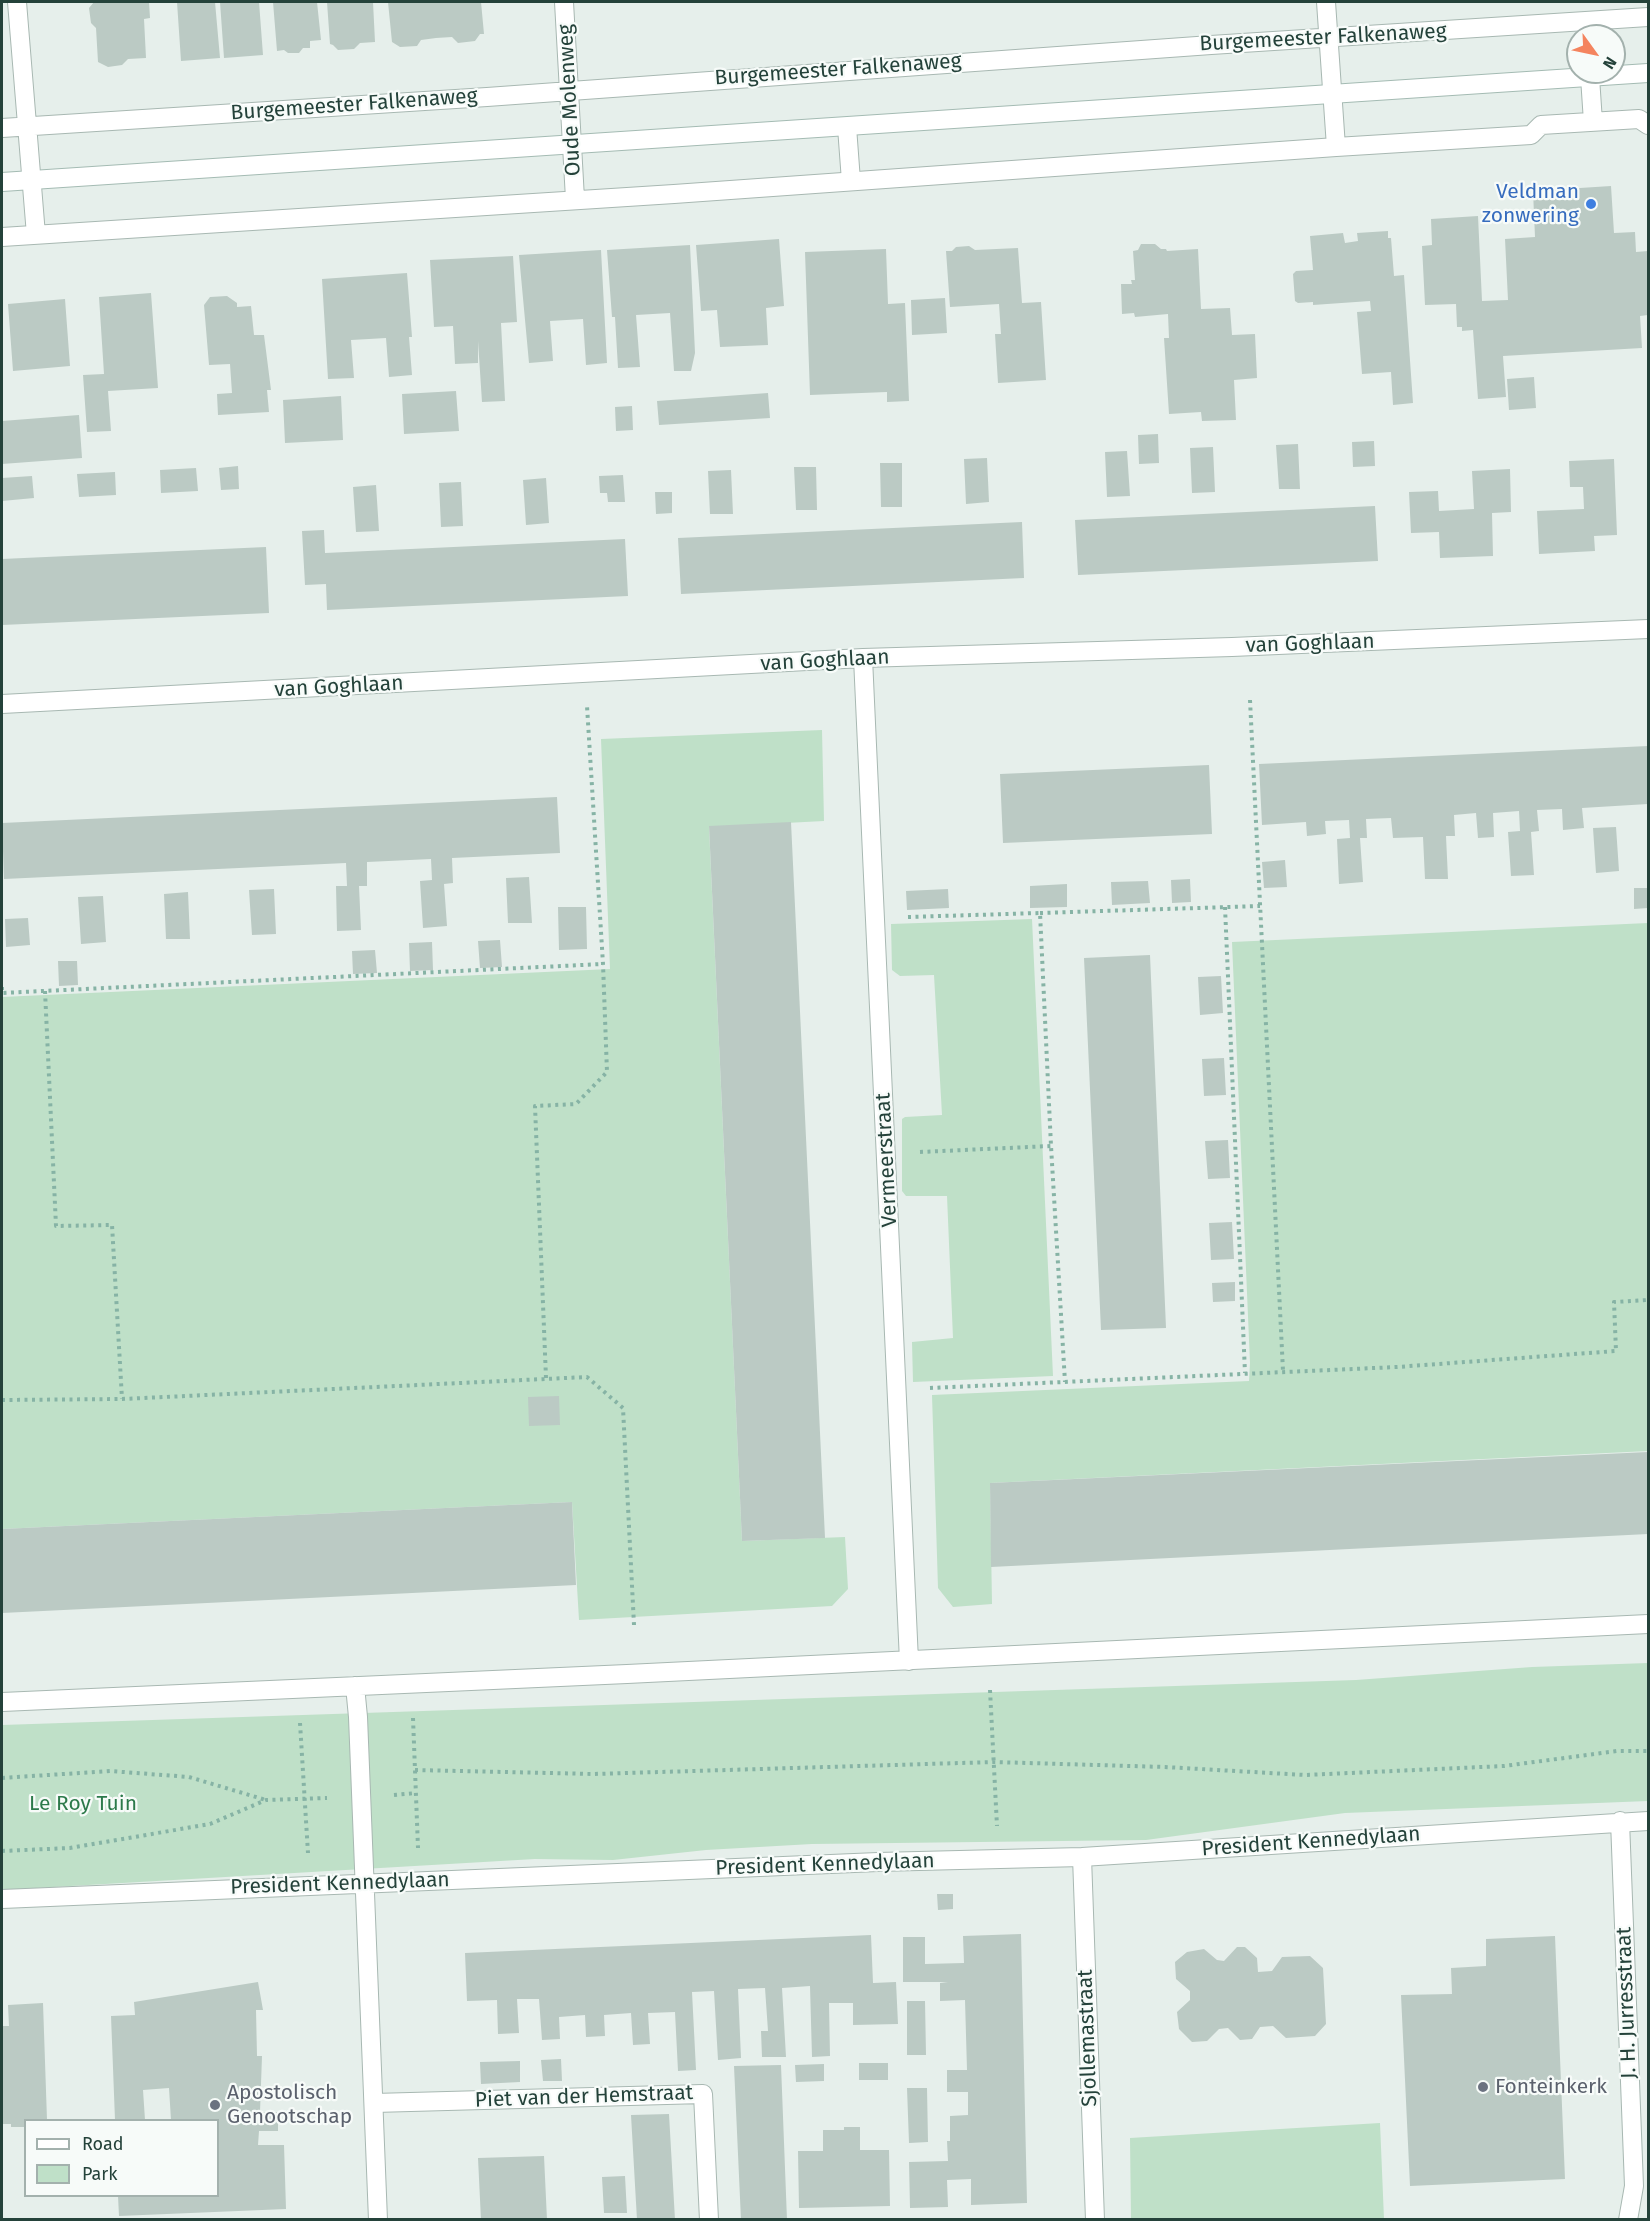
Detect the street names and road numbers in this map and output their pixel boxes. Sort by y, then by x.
street label: Burgemeester Falkenaweg [1199,19,1447,57]
street label: Oude Molenweg [553,23,587,177]
street label: Burgemeester Falkenaweg [714,49,962,91]
street label: Burgemeester Falkenaweg [230,84,478,126]
street label: van Goghlaan [1245,629,1375,659]
street label: van Goghlaan [760,645,890,677]
street label: van Goghlaan [274,671,404,703]
street label: Vermeerstraat [871,1092,903,1228]
street label: President Kennedylaan [1201,1822,1421,1862]
street label: President Kennedylaan [715,1849,935,1881]
street label: President Kennedylaan [230,1868,450,1900]
street label: J. H. Jurresstraat [1612,1926,1642,2080]
street label: Sjollemastraat [1073,1969,1103,2107]
street label: Piet van der Hemstraat [474,2081,694,2113]

